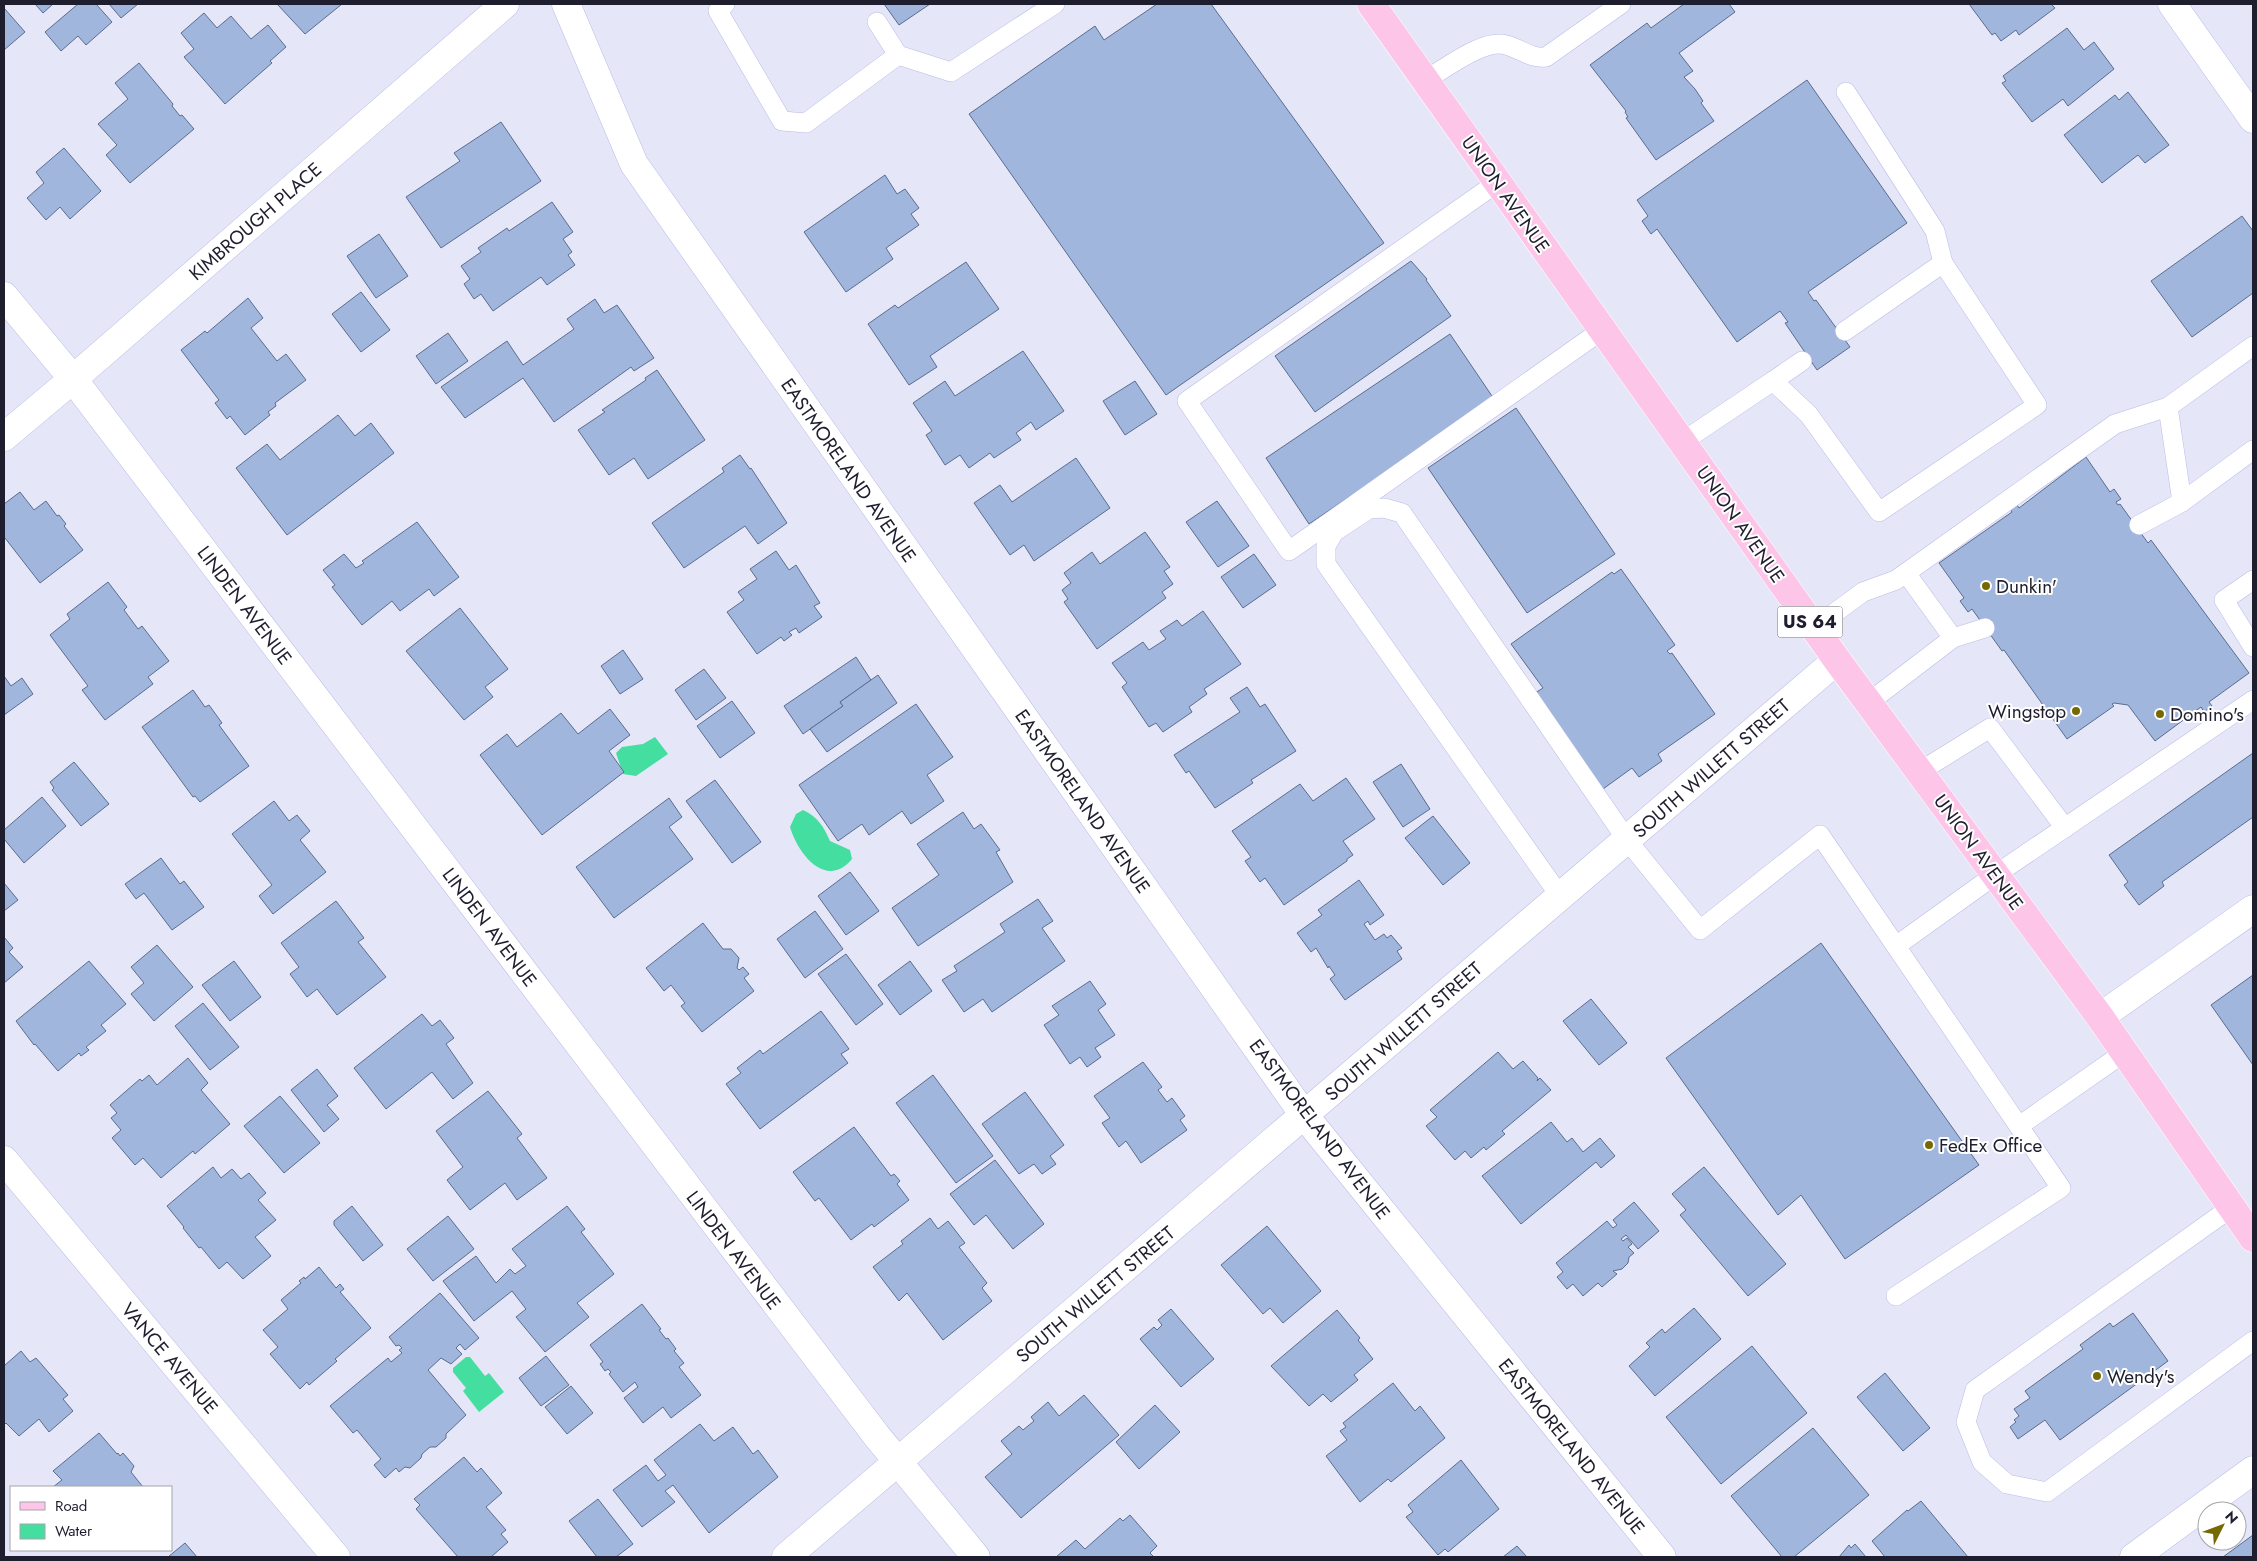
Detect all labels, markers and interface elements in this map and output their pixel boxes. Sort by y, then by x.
street label: UNION AVENUE [1455,130,1556,258]
street label: KIMBROUGH PLACE [183,156,328,287]
street label: EASTMORELAND AVENUE [775,373,923,568]
street label: UNION AVENUE [1690,460,1791,588]
street label: LINDEN AVENUE [191,540,298,670]
place label: Dunkin' [1996,573,2057,600]
marker: Dunkin' [1980,580,1992,592]
road number: US 64 [1778,606,1842,638]
street label: SOUTH WILLETT STREET [1627,692,1796,844]
place label: Wingstop [1988,698,2066,725]
place label: Domino's [2170,701,2244,728]
street label: EASTMORELAND AVENUE [1009,704,1157,899]
marker: Wingstop [2070,705,2082,717]
marker: Domino's [2154,708,2166,720]
street label: UNION AVENUE [1927,789,2030,916]
street label: LINDEN AVENUE [436,862,543,992]
street label: SOUTH WILLETT STREET [1319,955,1488,1107]
street label: EASTMORELAND AVENUE [1243,1034,1396,1225]
place label: FedEx Office [1939,1132,2043,1159]
marker: FedEx Office [1923,1139,1935,1151]
street label: LINDEN AVENUE [680,1185,787,1315]
street label: SOUTH WILLETT STREET [1010,1220,1181,1369]
street label: VANCE AVENUE [115,1297,224,1420]
street label: EASTMORELAND AVENUE [1492,1353,1651,1540]
place label: Wendy's [2107,1363,2175,1390]
marker: Wendy's [2091,1370,2103,1382]
legend [10,1486,172,1551]
text: Road [55,1495,87,1517]
north arrow [2197,1501,2247,1551]
text: N [2221,1506,2243,1528]
text: Water [55,1520,93,1542]

